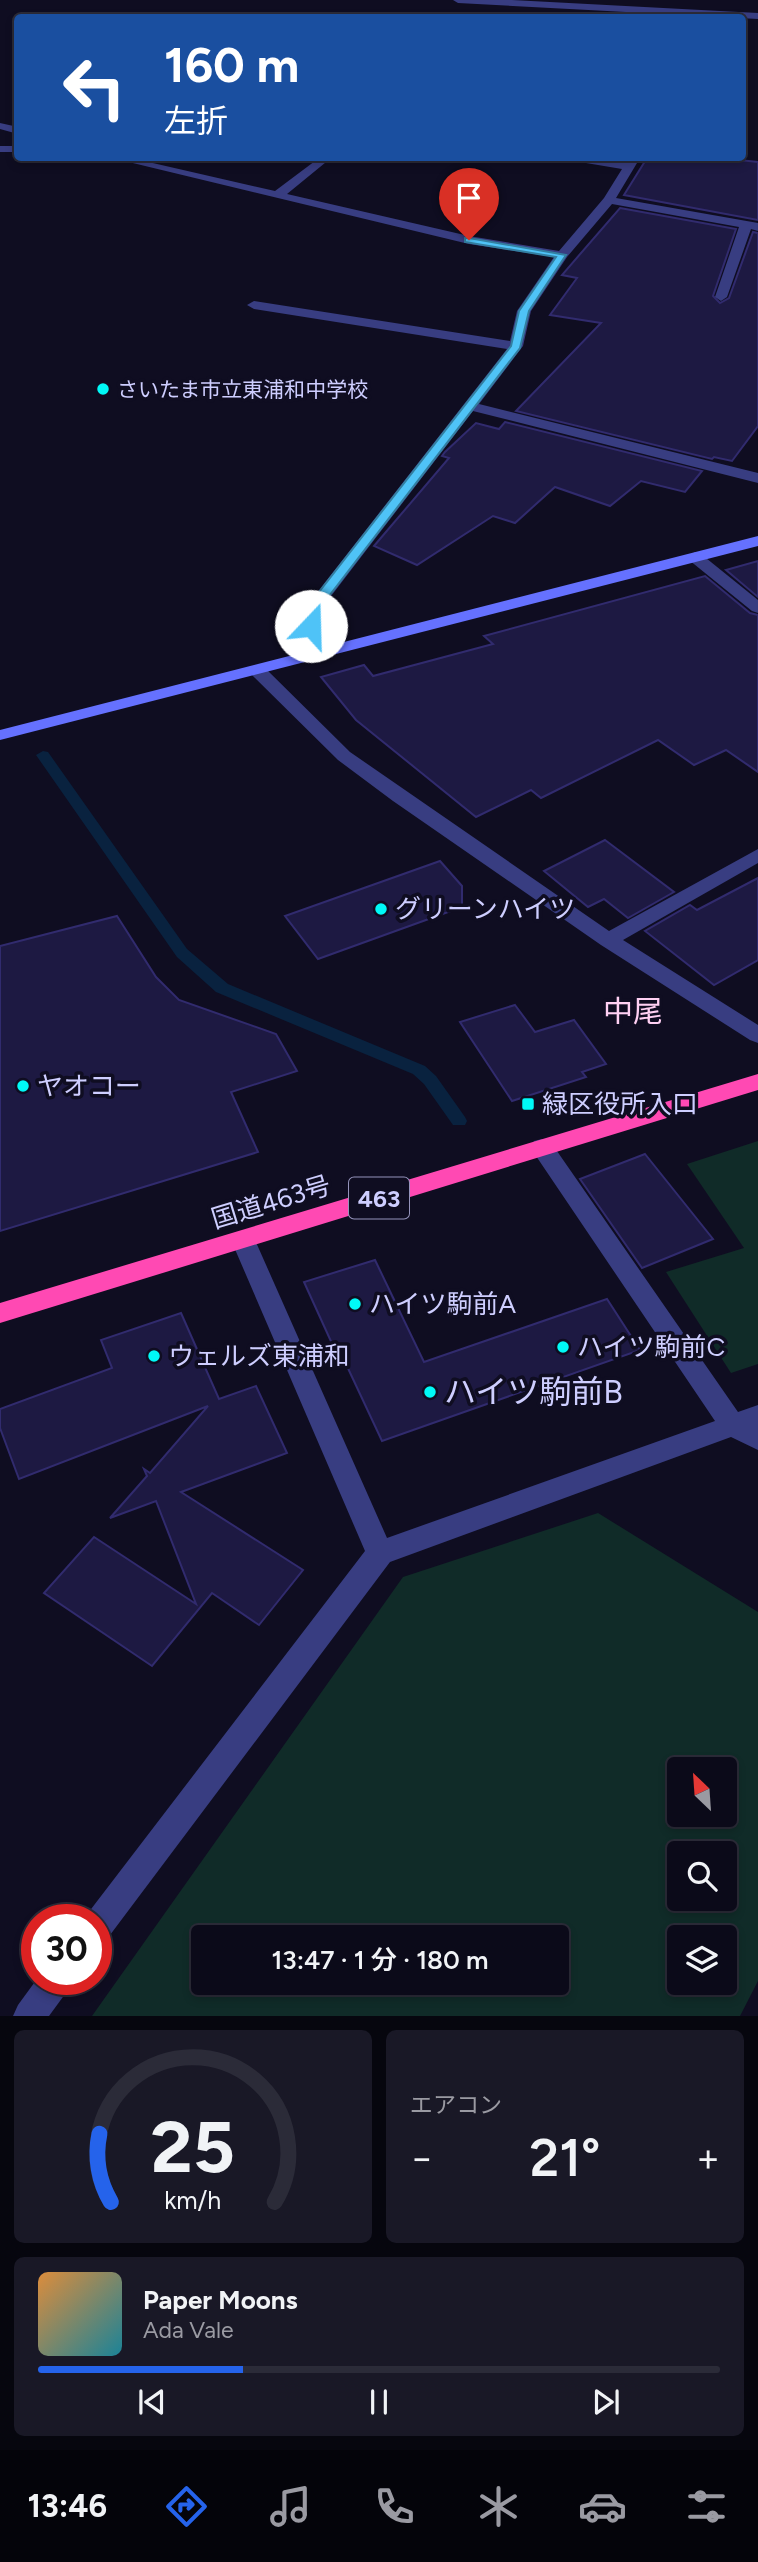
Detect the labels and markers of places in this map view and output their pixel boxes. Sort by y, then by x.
pin [439,168,499,240]
place label: さいたま市立東浦和中学校 [117,377,368,402]
marker: さいたま市立東浦和中学校 [95,381,111,397]
place label: グリーンハイツ [395,893,575,925]
marker: グリーンハイツ [373,901,389,917]
place label: ヤオコー [37,1070,141,1102]
marker: ヤオコー [15,1078,31,1094]
place label: 緑区役所入口 [542,1088,698,1120]
marker: 緑区役所入口 [520,1096,536,1112]
place label: ハイツ駒前A [369,1288,516,1320]
marker: ハイツ駒前A [347,1296,363,1312]
place label: ハイツ駒前C [577,1331,725,1363]
marker: ハイツ駒前C [555,1339,571,1355]
place label: ウェルズ東浦和 [168,1340,350,1372]
marker: ウェルズ東浦和 [146,1348,162,1364]
place label: ハイツ駒前B [444,1373,623,1411]
marker: ハイツ駒前B [422,1384,438,1400]

